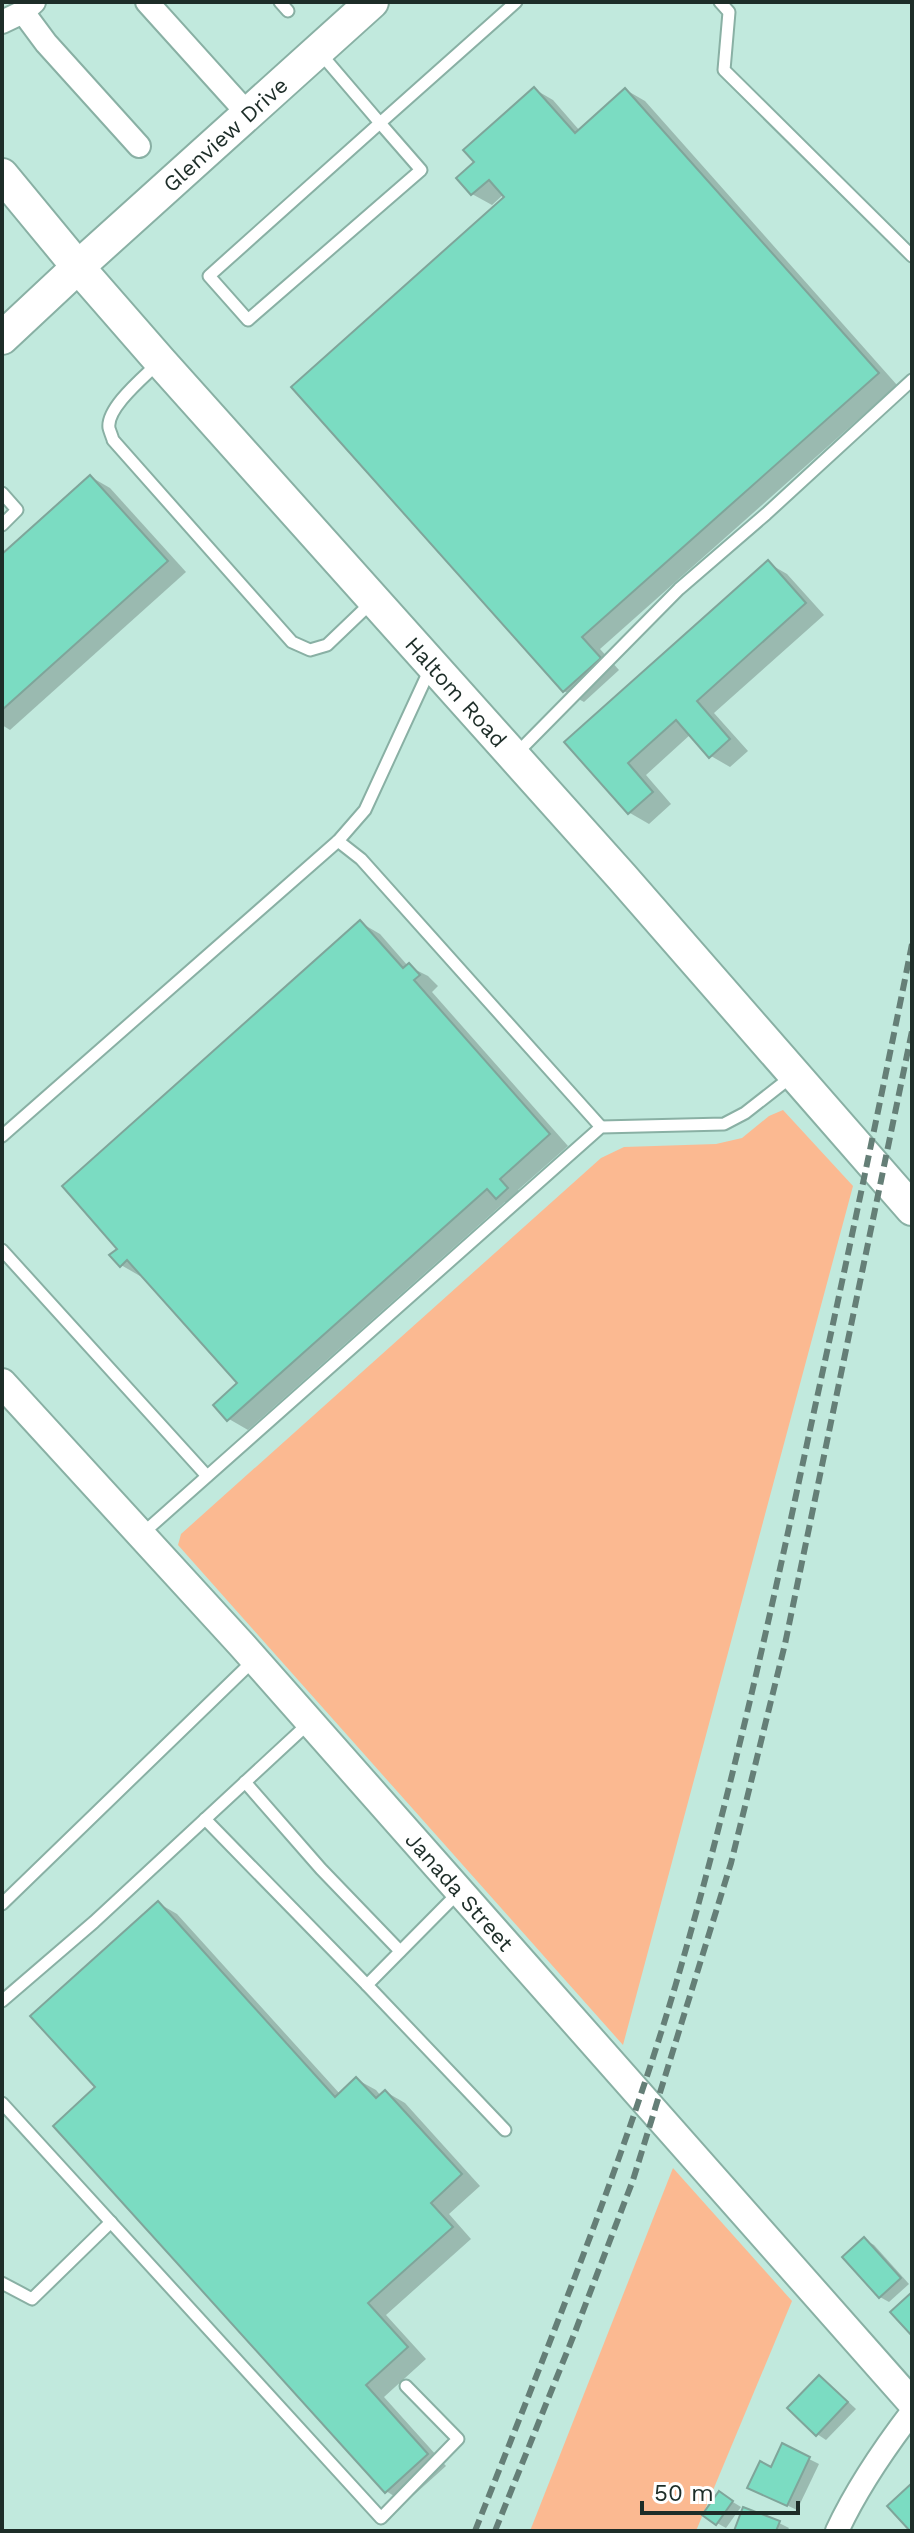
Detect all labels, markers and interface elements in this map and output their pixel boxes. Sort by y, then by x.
street label: Glenview Drive [158,72,292,197]
street label: Haltom Road [400,631,512,752]
street label: Janada Street [401,1827,519,1956]
scale bar [642,2465,798,2515]
text: 50 m [654,2479,714,2507]

